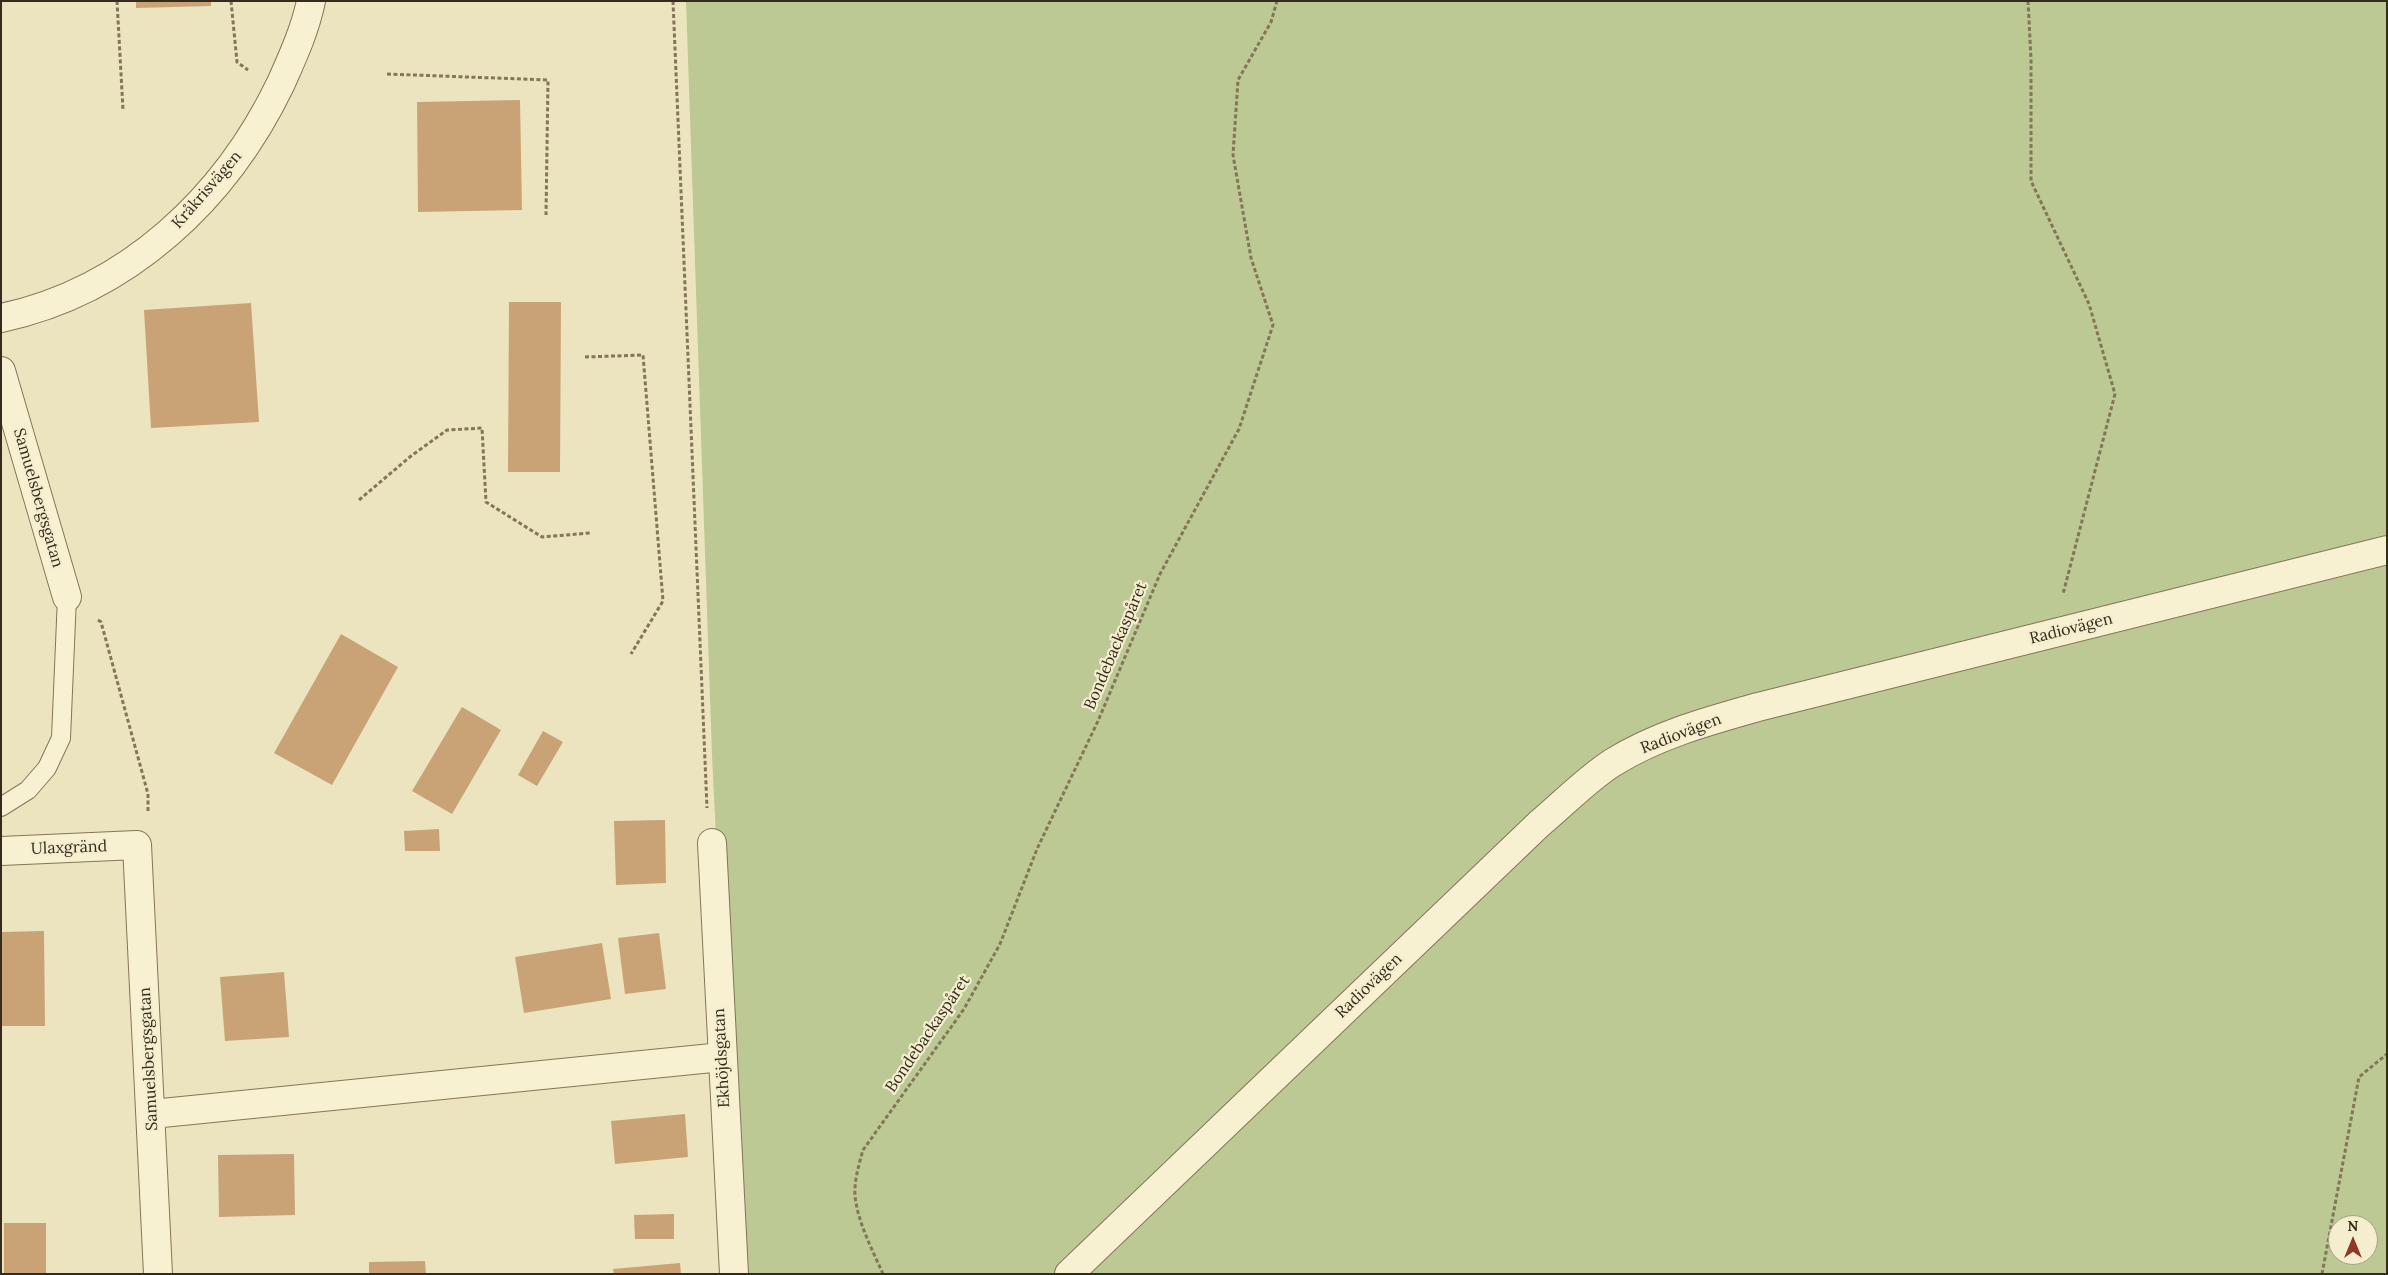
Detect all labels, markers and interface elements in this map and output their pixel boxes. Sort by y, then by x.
street label: Kråkrisvägen [168,147,246,233]
street label: Samuelsbergsgatan [9,426,67,570]
street label: Bondebackaspåret [1080,579,1152,713]
street label: Radiovägen [2027,609,2115,649]
street label: Radiovägen [1638,710,1724,758]
street label: Ulaxgränd [31,837,107,859]
street label: Radiovägen [1332,950,1406,1022]
street label: Bondebackaspåret [882,972,974,1096]
street label: Samuelsbergsgatan [136,987,162,1131]
street label: Ekhöjdsgatan [710,1008,734,1108]
north arrow [2328,1215,2378,1265]
text: N [2348,1217,2358,1235]

